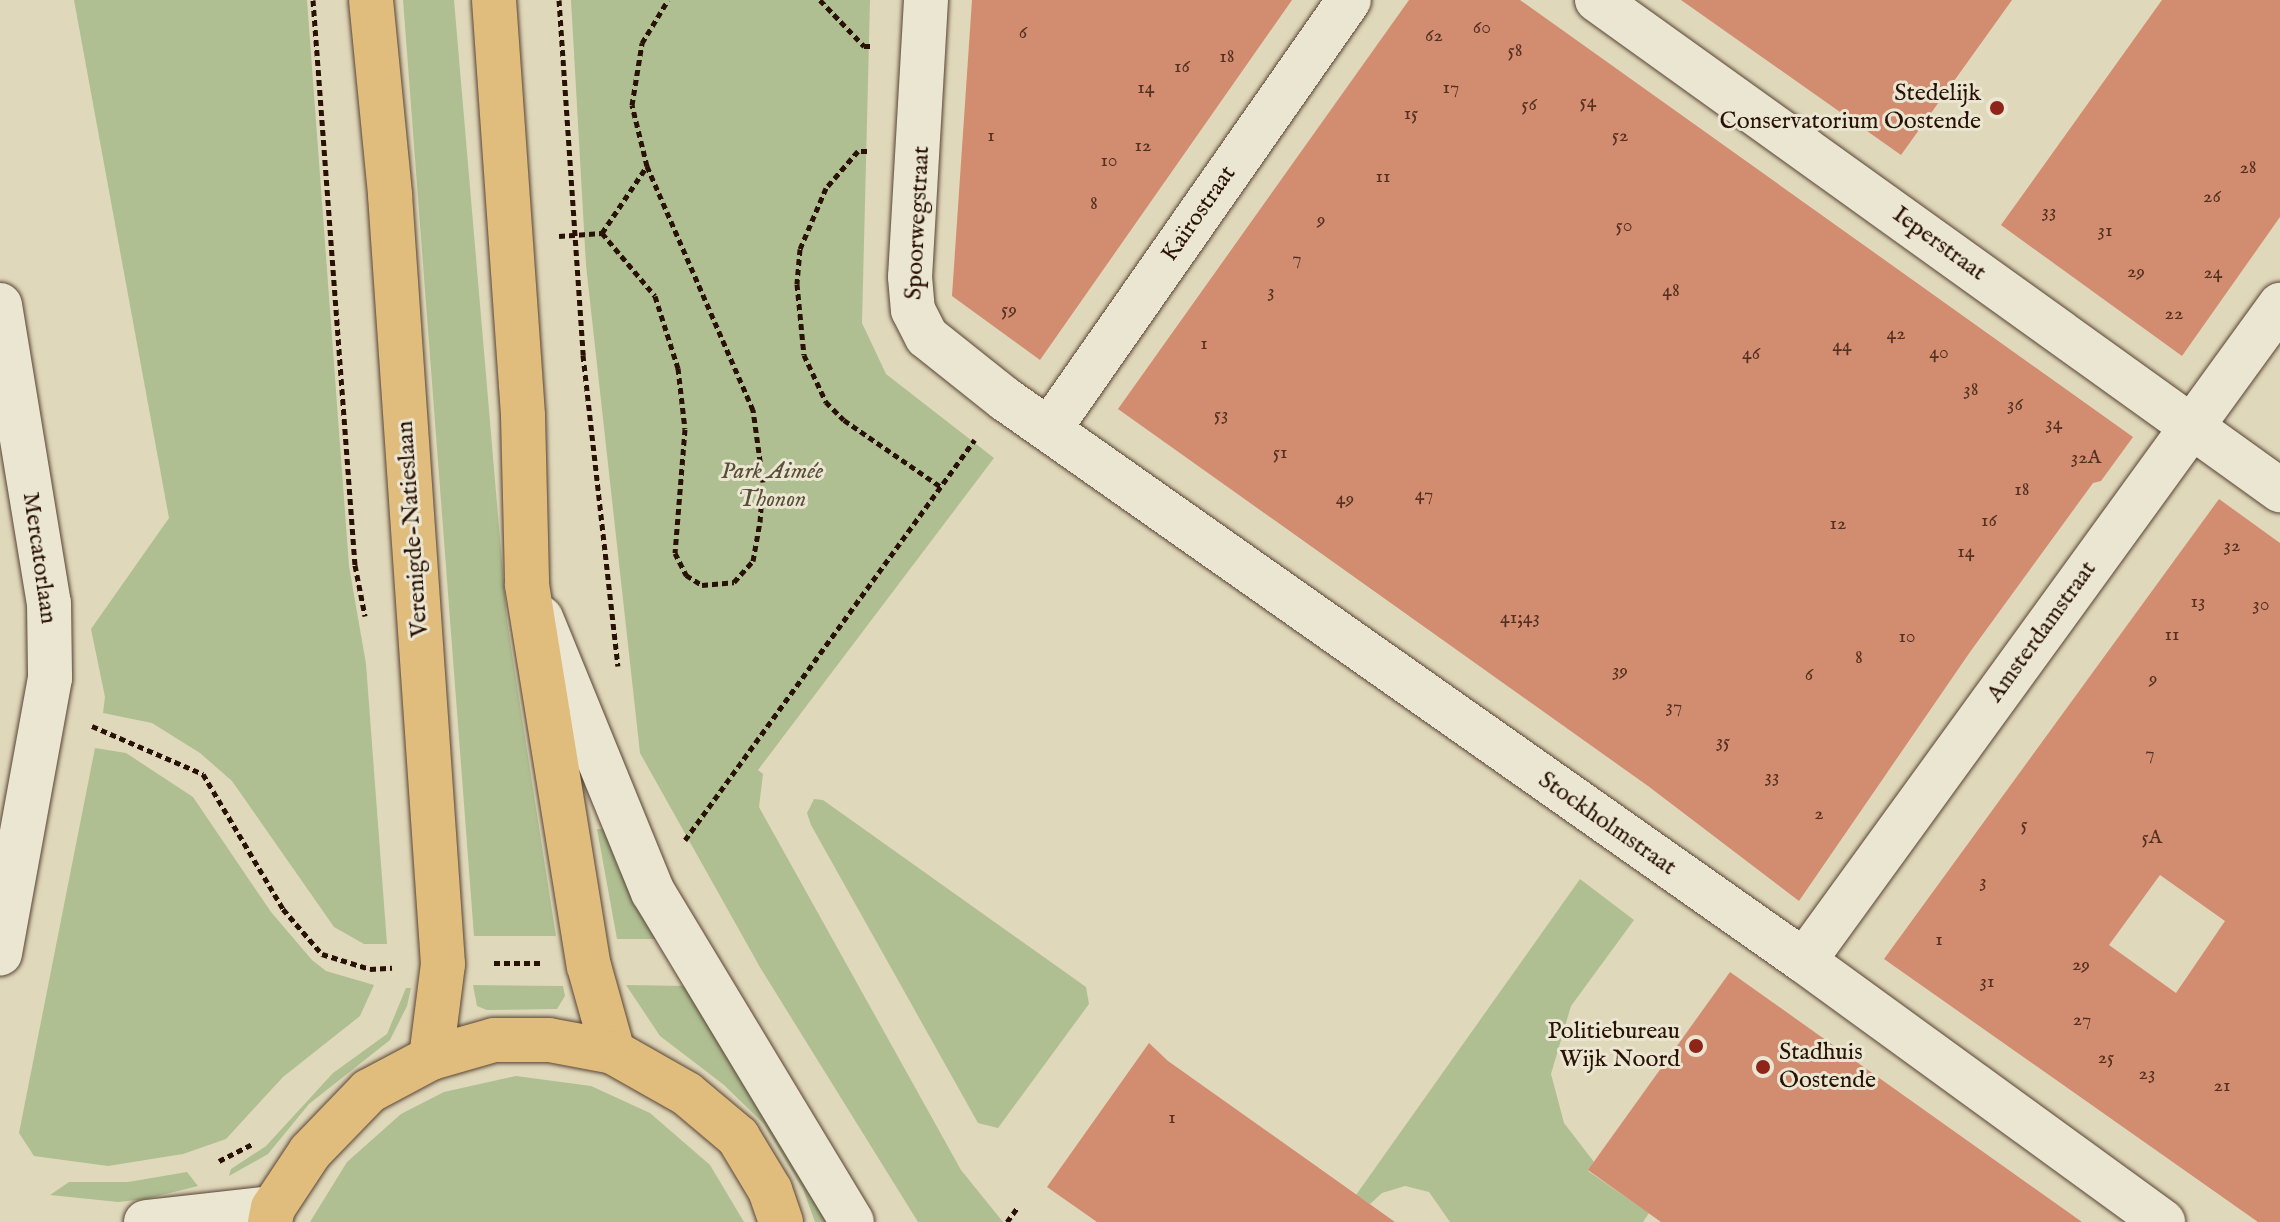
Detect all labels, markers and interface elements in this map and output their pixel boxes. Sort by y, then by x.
house number: 60 [1473,15,1491,39]
house number: 6 [1019,20,1027,44]
house number: 62 [1425,23,1443,47]
house number: 58 [1507,38,1523,62]
house number: 18 [1219,44,1235,68]
house number: 16 [1174,54,1190,78]
house number: 14 [1137,75,1155,99]
house number: 17 [1443,75,1459,99]
place label: Stedelijk Conservatorium Oostende [1720,80,1981,136]
house number: 54 [1580,89,1596,113]
house number: 56 [1521,92,1537,116]
marker: Stedelijk Conservatorium Oostende [1988,99,2006,117]
house number: 15 [1404,101,1418,125]
house number: 1 [987,123,995,147]
house number: 52 [1612,123,1628,147]
house number: 12 [1135,133,1151,157]
street label: Spoorwegstraat [900,145,936,301]
house number: 10 [1100,148,1118,172]
house number: 28 [2239,155,2257,179]
street label: Kaïrostraat [1156,161,1242,267]
house number: 11 [1376,164,1390,188]
house number: 26 [2203,184,2221,208]
house number: 8 [1090,191,1098,215]
house number: 33 [2042,199,2056,223]
street label: Ieperstraat [1887,200,1991,288]
house number: 9 [1317,207,1325,231]
house number: 50 [1616,213,1632,237]
house number: 31 [2098,218,2112,242]
house number: 7 [1292,246,1302,270]
house number: 29 [2127,259,2145,283]
house number: 24 [2203,260,2223,284]
house number: 48 [1662,278,1680,302]
house number: 3 [1267,279,1275,303]
house number: 59 [1001,297,1017,321]
house number: 22 [2165,301,2183,325]
house number: 42 [1886,321,1906,345]
house number: 1 [1200,331,1208,355]
house number: 44 [1832,333,1852,357]
house number: 40 [1929,340,1949,364]
house number: 46 [1742,341,1760,365]
house number: 38 [1963,377,1979,401]
house number: 36 [2007,392,2023,416]
house number: 53 [1214,402,1228,426]
house number: 34 [2045,411,2063,435]
street label: Verenigde-Natieslaan [391,420,435,638]
house number: 51 [1273,440,1287,464]
house number: 32A [2071,445,2101,469]
park label: Park Aimée Thonon [721,458,823,514]
house number: 18 [2014,477,2030,501]
house number: 47 [1415,482,1433,506]
house number: 49 [1336,486,1354,510]
street label: Mercatorlaan [15,490,63,626]
house number: 16 [1981,508,1997,532]
house number: 12 [1830,511,1846,535]
house number: 32 [2224,533,2240,557]
house number: 14 [1957,539,1975,563]
street label: Amsterdamstraat [1981,556,2103,708]
house number: 13 [2191,589,2205,613]
house number: 30 [2252,592,2270,616]
house number: 41;43 [1500,605,1540,629]
house number: 11 [2165,622,2179,646]
house number: 10 [1898,624,1916,648]
house number: 8 [1855,645,1863,669]
house number: 39 [1612,658,1628,682]
house number: 6 [1805,662,1813,686]
house number: 9 [2149,666,2157,690]
house number: 37 [1666,694,1682,718]
house number: 35 [1716,729,1730,753]
house number: 7 [2145,741,2155,765]
house number: 33 [1765,764,1779,788]
street label: Stockholmstraat [1533,766,1681,882]
house number: 2 [1814,801,1824,825]
house number: 5 [2020,812,2028,836]
house number: 5A [2142,825,2162,849]
house number: 3 [1979,869,1987,893]
house number: 1 [1935,927,1943,951]
house number: 29 [2072,952,2090,976]
house number: 31 [1980,969,1994,993]
house number: 27 [2073,1007,2091,1031]
place label: Politiebureau Wijk Noord [1547,1018,1680,1074]
marker: Politiebureau Wijk Noord [1687,1037,1705,1055]
place label: Stadhuis Oostende [1779,1039,1876,1095]
house number: 25 [2098,1045,2114,1069]
marker: Stadhuis Oostende [1754,1058,1772,1076]
house number: 23 [2139,1061,2155,1085]
house number: 21 [2214,1073,2230,1097]
house number: 1 [1168,1105,1176,1129]

